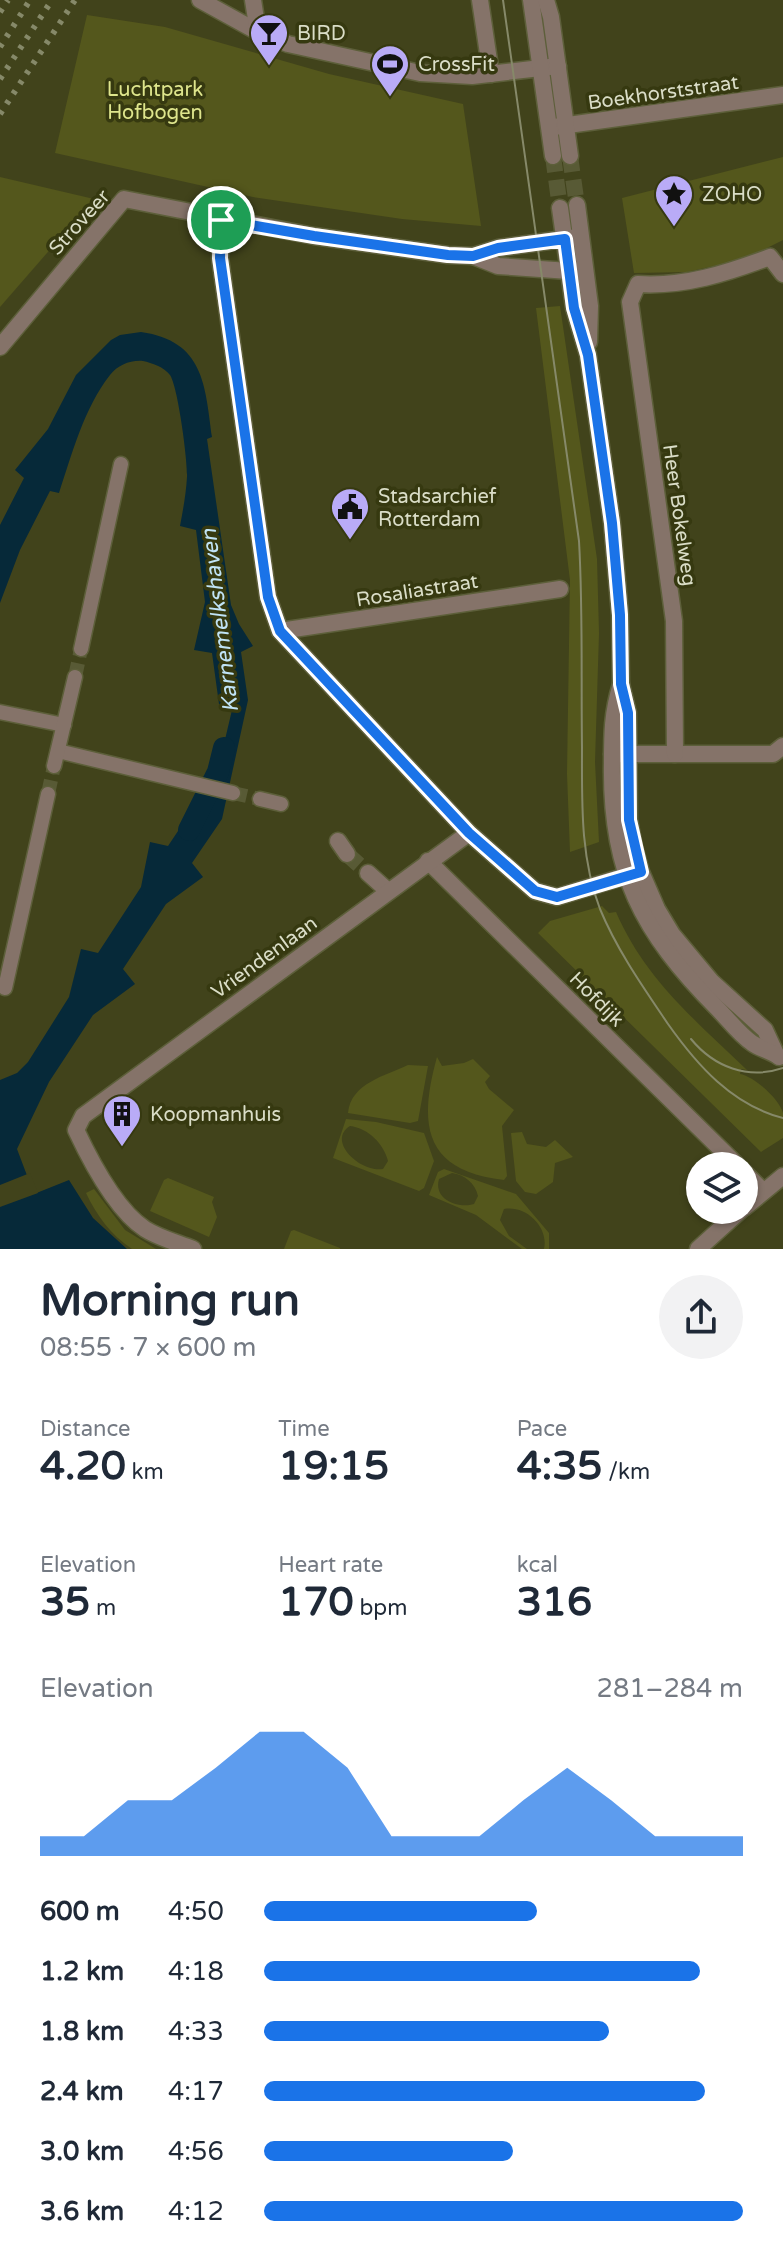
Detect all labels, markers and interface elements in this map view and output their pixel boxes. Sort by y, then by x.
bar icon: BIRD [248,12,290,67]
place label: BIRD [297,22,346,46]
sports icon: CrossFit [369,43,411,98]
place label: CrossFit [418,53,495,77]
street label: Boekhorststraat [586,70,740,115]
park label: Luchtpark Hofbogen [107,78,203,125]
place icon: ZOHO [653,173,695,228]
place label: ZOHO [702,183,762,207]
street label: Stroveer [44,185,116,260]
pin [187,186,255,254]
icon: arrive [199,198,243,242]
street label: Heer Bokelweg [657,443,701,588]
place label: Stadsarchief Rotterdam [378,485,497,532]
public building icon: Stadsarchief Rotterdam [329,486,371,541]
water label: Karnemelkshaven [196,527,244,714]
street label: Rosaliastraat [354,569,480,612]
street label: Vriendenlaan [207,911,322,1004]
street label: Hofdijk [564,967,629,1032]
building icon: Koopmanhuis [101,1093,143,1148]
place label: Koopmanhuis [150,1103,281,1127]
map controls [686,1152,758,1224]
button: layers [686,1152,758,1224]
text: Morning run [40,1275,300,1328]
button: share [659,1275,743,1359]
text: 08:55 · 7 × 600 m [40,1332,256,1363]
text: Distance [40,1416,131,1442]
text: Time [278,1416,330,1442]
text: Pace [517,1416,567,1442]
text: 4.20 [40,1442,126,1490]
text: 19:15 [278,1442,389,1490]
text: 4:35 [517,1442,602,1490]
text: km [126,1459,164,1485]
text: /km [602,1459,650,1485]
text: Elevation [40,1552,136,1578]
text: Heart rate [278,1552,383,1578]
text: kcal [517,1552,558,1578]
text: 35 [40,1578,90,1626]
text: 170 [278,1578,354,1626]
text: 316 [517,1578,592,1626]
text: m [90,1595,116,1621]
text: bpm [354,1595,407,1621]
text: Elevation [40,1673,154,1704]
text: 281–284 m [597,1673,743,1704]
text: 600 m [40,1896,120,1927]
text: 4:50 [168,1896,224,1927]
text: 1.2 km [40,1956,124,1987]
text: 4:18 [168,1956,224,1987]
text: 1.8 km [40,2016,124,2047]
text: 4:33 [168,2016,224,2047]
text: 2.4 km [40,2076,124,2107]
text: 4:17 [168,2076,224,2107]
text: 3.0 km [40,2136,124,2167]
text: 4:56 [168,2136,224,2167]
text: 3.6 km [40,2196,124,2227]
text: 4:12 [168,2196,224,2227]

